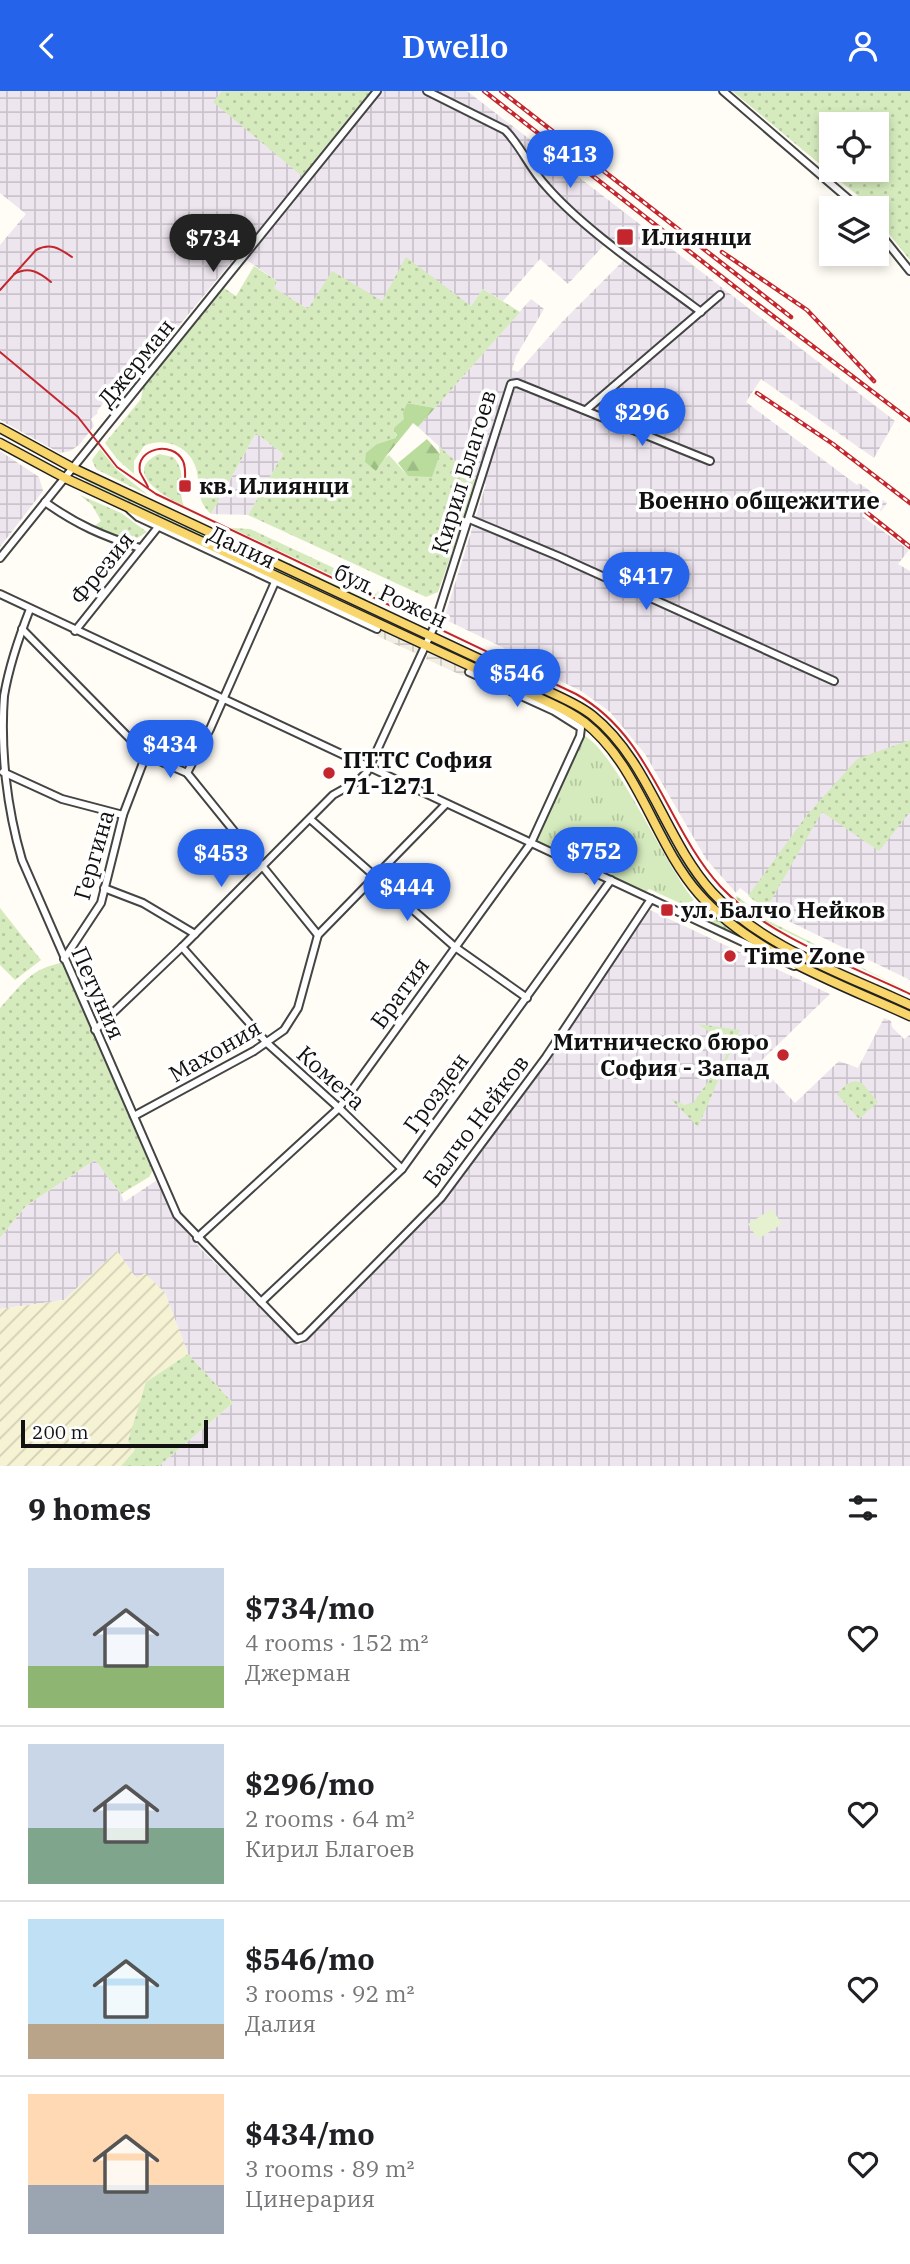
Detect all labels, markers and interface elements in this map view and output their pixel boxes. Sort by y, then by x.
text: Dwello [402,25,508,67]
icon: back [28,27,66,65]
icon: person [844,27,882,65]
map controls [819,112,889,266]
button: locate [819,112,889,182]
pin: $413 [529,131,611,190]
text: $413 [542,138,598,168]
button: layers [819,196,889,266]
pin: $734 [172,215,254,274]
place label: Илиянци [641,221,752,251]
text: $734 [185,222,241,252]
marker: Илиянци [615,227,635,247]
street label: Джерман [90,312,180,413]
street label: Кирил Благоев [424,386,502,557]
pin: $296 [601,389,683,448]
text: $296 [614,396,670,426]
place label: кв. Илиянци [199,470,349,500]
marker: кв. Илиянци [177,478,193,494]
district label: Военно общежитие [638,484,880,516]
street label: Далия [204,518,281,575]
street label: Фрезия [63,525,140,610]
pin: $417 [605,553,687,612]
street label: бул. Рожен [330,556,453,634]
text: $417 [618,560,674,590]
pin: $546 [476,649,558,709]
text: $546 [489,657,545,687]
pin: $434 [129,721,211,780]
text: $434 [142,728,198,758]
place label: ПТТС София 71-1271 [343,744,492,800]
marker: ПТТС София 71-1271 [321,765,337,781]
street label: Гергина [66,806,120,903]
pin: $752 [553,827,635,887]
pin: $453 [180,829,262,889]
text: $752 [566,835,622,865]
text: $453 [193,837,249,867]
pin: $444 [366,863,448,923]
text: $444 [379,871,435,901]
place label: ул. Балчо Нейков [680,894,885,924]
marker: ул. Балчо Нейков [659,902,675,918]
place label: Time Zone [744,940,865,970]
street label: Петуния [65,941,133,1044]
marker: Time Zone [722,948,738,964]
street label: Братия [363,951,435,1034]
street label: Махония [163,1012,266,1089]
place label: Митническо бюро София - Запад [553,1026,769,1082]
street label: Комета [291,1039,372,1116]
street label: Грозден [396,1046,474,1139]
marker: Митническо бюро София - Запад [775,1047,791,1063]
street label: Балчо Нейков [416,1048,535,1193]
scale bar [21,1417,208,1449]
text: 200 m [32,1420,89,1444]
text: 9 homes [28,1489,151,1528]
icon: filters [844,1489,882,1527]
text: $734/mo [245,1588,375,1627]
icon: home [84,1596,168,1680]
icon: heart [844,1619,882,1657]
text: 4 rooms · 152 m² [245,1627,428,1657]
text: Джерман [245,1657,351,1687]
text: $296/mo [245,1764,375,1803]
icon: home [84,1772,168,1856]
icon: heart [844,1795,882,1833]
text: 2 rooms · 64 m² [245,1803,415,1833]
text: Кирил Благоев [245,1833,415,1863]
text: $546/mo [245,1939,375,1978]
icon: home [84,1947,168,2031]
icon: heart [844,1970,882,2008]
text: 3 rooms · 92 m² [245,1978,415,2008]
text: Далия [245,2008,316,2038]
text: $434/mo [245,2114,375,2153]
icon: home [84,2122,168,2206]
icon: heart [844,2145,882,2183]
text: 3 rooms · 89 m² [245,2153,415,2183]
text: Цинерария [245,2183,375,2213]

